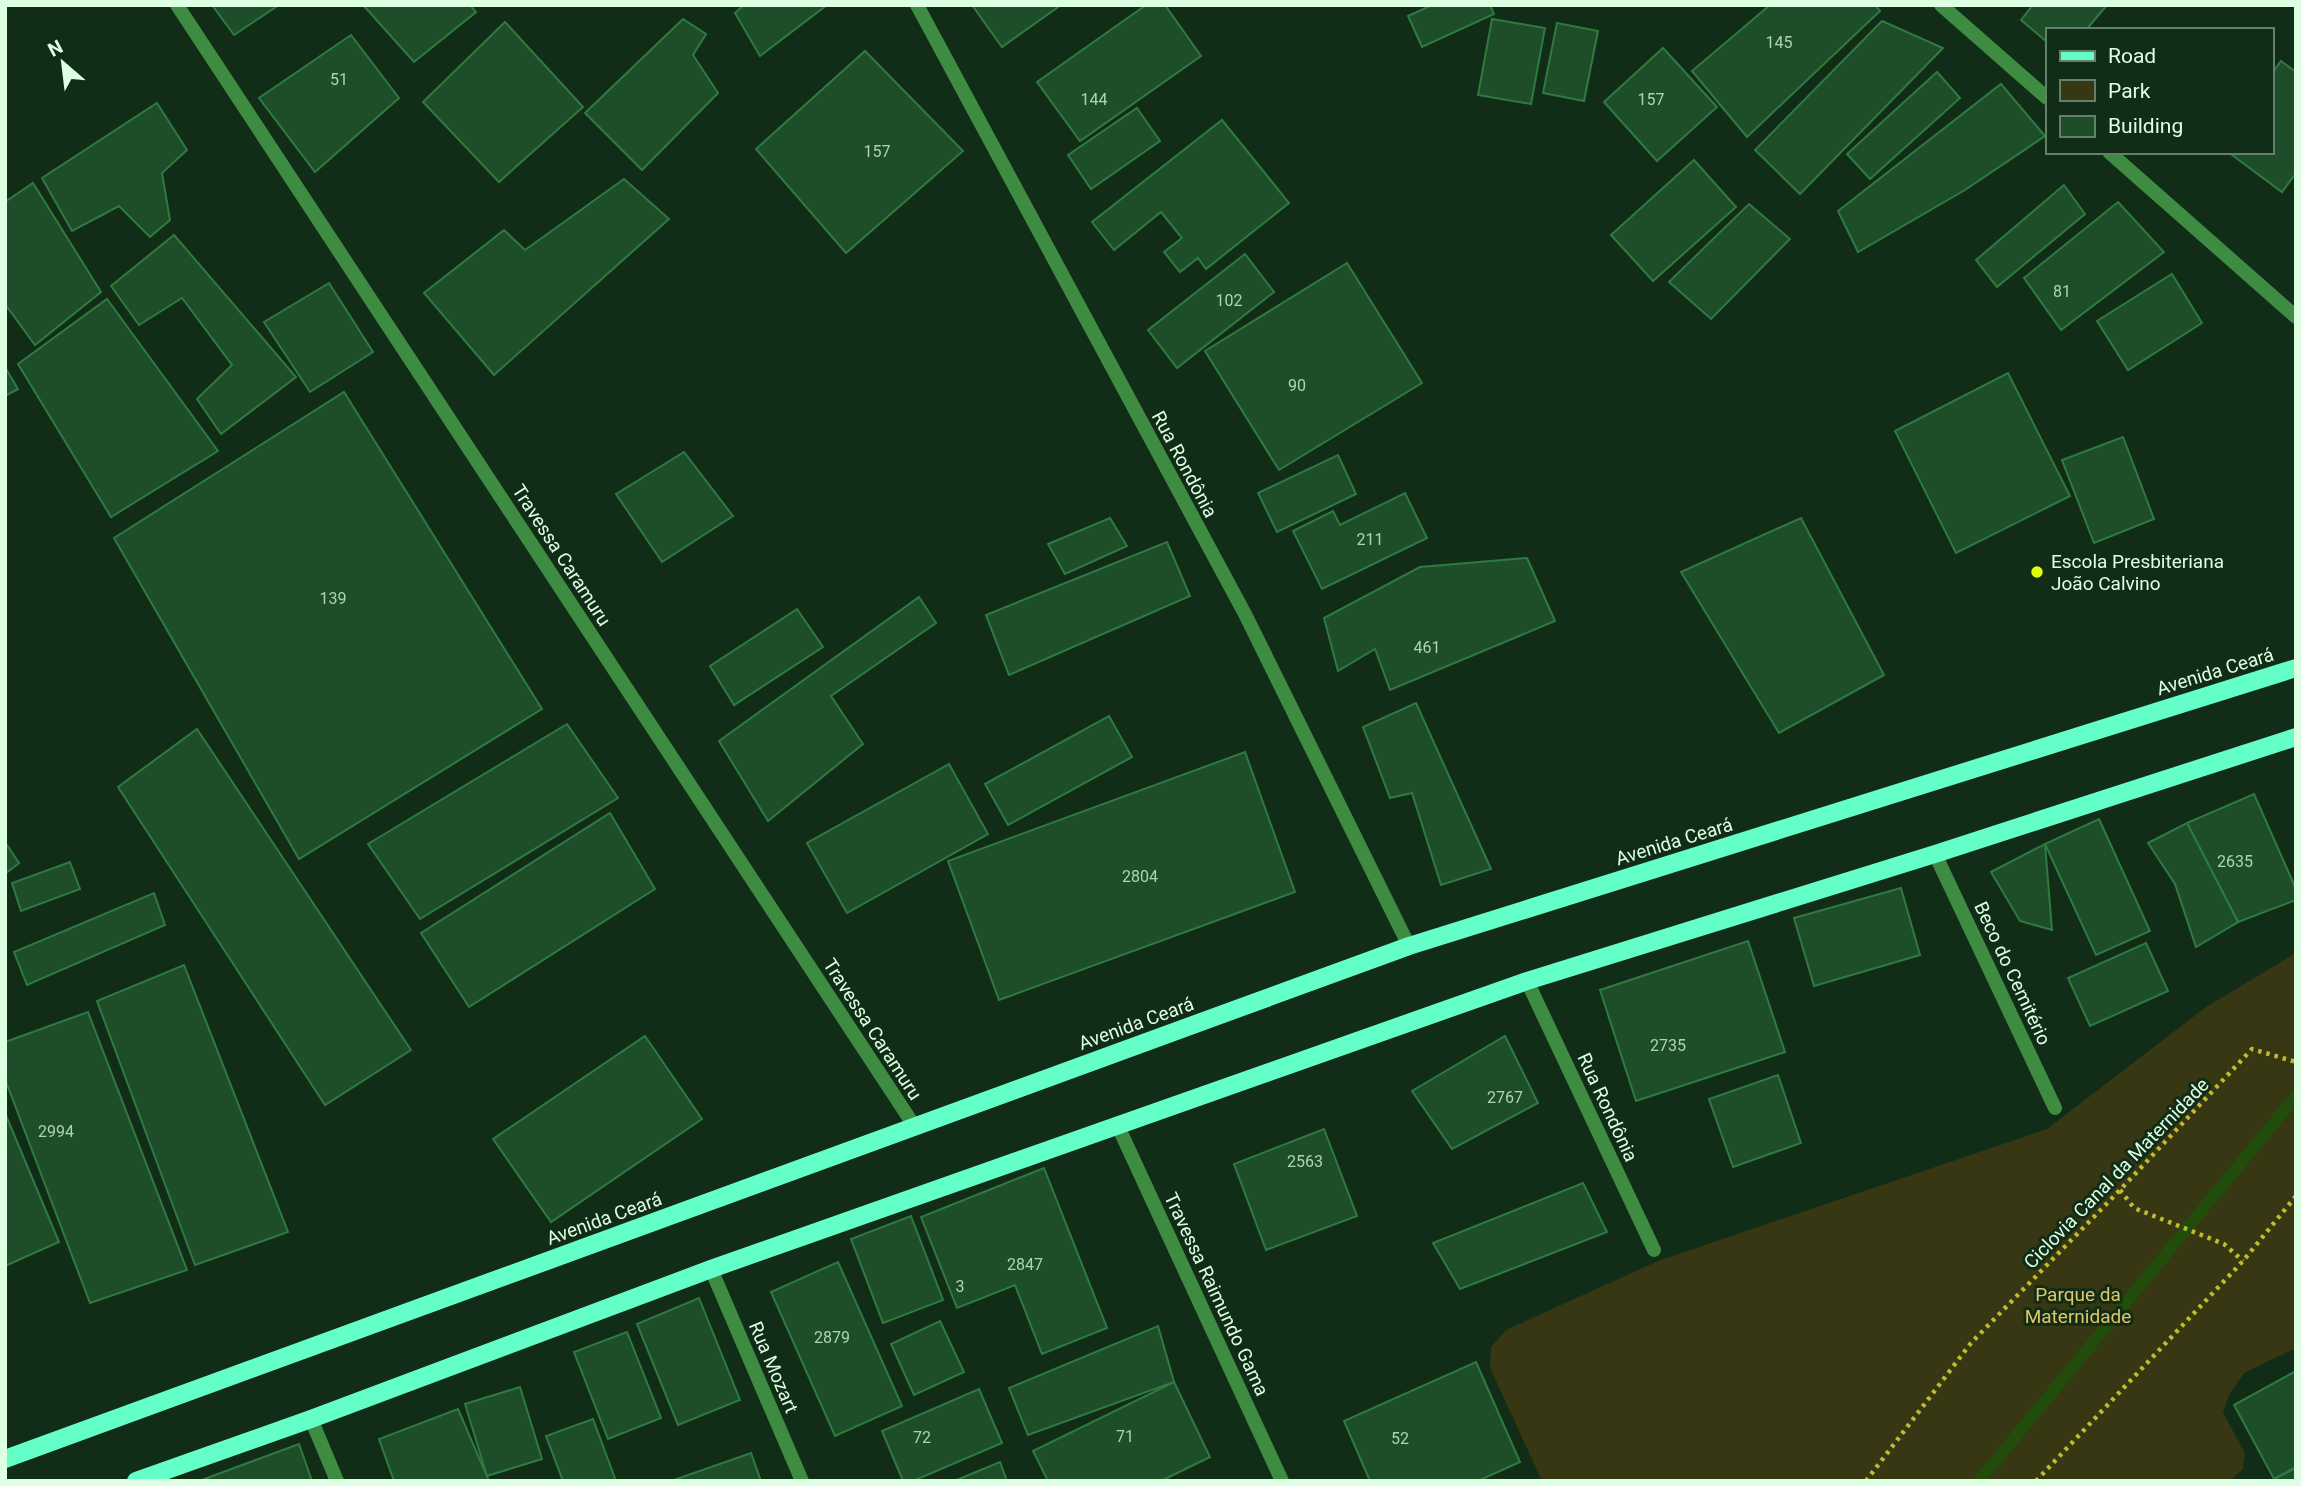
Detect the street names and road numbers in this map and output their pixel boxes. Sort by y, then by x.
street label: Rua Rondônia [1147,407,1222,521]
street label: Travessa Caramuru [507,480,616,630]
street label: Avenida Ceará [2154,643,2276,700]
street label: Avenida Ceará [1613,813,1735,870]
street label: Beco do Cemitério [1969,898,2056,1049]
street label: Travessa Caramuru [818,954,927,1104]
street label: Avenida Ceará [1075,992,1197,1055]
street label: Rua Rondônia [1572,1049,1643,1165]
street label: Ciclovia Canal da Maternidade [2019,1073,2214,1274]
street label: Avenida Ceará [543,1187,665,1250]
street label: Travessa Raimundo Gama [1159,1189,1274,1399]
street label: Rua Mozart [744,1318,803,1417]

